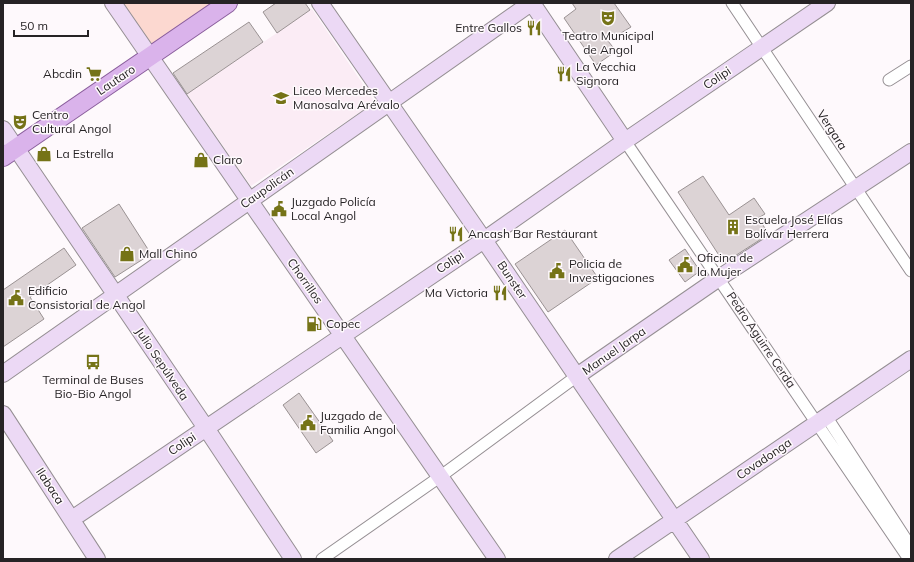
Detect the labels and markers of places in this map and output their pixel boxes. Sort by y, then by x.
theatre icon: Teatro Municipal de Angol [599,9,617,27]
restaurant icon: Entre Gallos [525,19,543,37]
place label: Entre Gallos [455,20,522,35]
place label: Teatro Municipal de Angol [562,28,654,57]
place label: La Vecchia Signora [576,59,636,88]
supermarket icon: Abcdin [85,65,103,83]
restaurant icon: La Vecchia Signora [555,65,573,83]
place label: Abcdin [43,66,82,81]
place label: Liceo Mercedes Manosalva Arévalo [293,83,400,112]
school or university icon: Liceo Mercedes Manosalva Arévalo [272,89,290,107]
place label: Centro Cultural Angol [32,107,111,136]
theatre icon: Centro Cultural Angol [11,113,29,131]
shop icon: La Estrella [35,145,53,163]
place label: La Estrella [56,146,114,161]
shop icon: Claro [192,151,210,169]
place label: Claro [213,152,243,167]
place label: Juzgado Policía Local Angol [291,194,376,223]
public building icon: Juzgado Policía Local Angol [270,200,288,218]
place label: Escuela José Elías Bolívar Herrera [745,212,843,241]
building icon: Escuela José Elías Bolívar Herrera [724,218,742,236]
restaurant icon: Ancash Bar Restaurant [447,225,465,243]
place label: Ancash Bar Restaurant [468,226,598,241]
shop icon: Mall Chino [118,245,136,263]
place label: Mall Chino [139,246,197,261]
place label: Oficina de la Mujer [697,250,753,279]
place label: Policia de Investigaciones [569,256,654,285]
public building icon: Oficina de la Mujer [676,256,694,274]
public building icon: Policia de Investigaciones [548,262,566,280]
place label: Edificio Consistorial de Angol [28,283,145,312]
restaurant icon: Ma Victoria [491,284,509,302]
place label: Ma Victoria [425,285,488,300]
public building icon: Edificio Consistorial de Angol [7,289,25,307]
fuel station icon: Copec [305,315,323,333]
place label: Copec [326,316,360,331]
bus stop icon: Terminal de Buses Bio-Bio Angol [84,353,102,371]
place label: Terminal de Buses Bio-Bio Angol [42,372,144,401]
place label: Juzgado de Familia Angol [320,408,396,437]
public building icon: Juzgado de Familia Angol [299,414,317,432]

